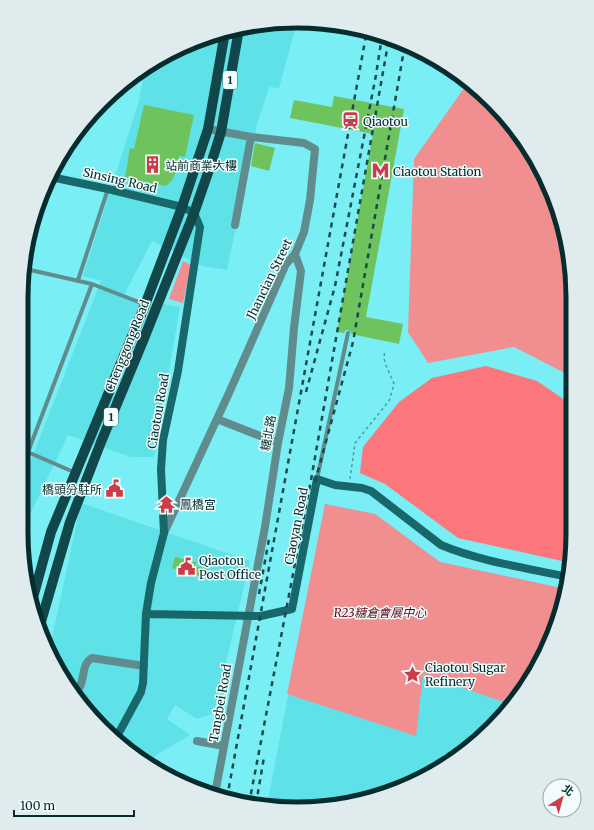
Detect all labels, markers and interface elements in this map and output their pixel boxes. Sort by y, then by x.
road number: 1 [223,71,237,89]
station icon: Qiaotou [340,111,360,131]
place label: Qiaotou [363,114,409,129]
building icon: 站前商業大樓 [142,155,162,175]
place label: 站前商業大樓 [165,158,237,173]
metro station icon: Ciaotou Station [370,161,390,181]
street label: Sinsing Road [82,164,158,196]
place label: Ciaotou Station [393,164,482,179]
street label: Jhancian Street [243,236,295,323]
street label: Chenggong Road [102,298,152,394]
street label: Ciaotou Road [144,372,172,450]
road number: 1 [104,408,118,426]
street label: 糖北路 [257,414,279,452]
public building icon: 橋頭分駐所 [105,479,125,499]
place label: 橋頭分駐所 [42,482,102,497]
street label: Ciaoyan Road [281,486,311,566]
temple icon: 鳳橋宮 [157,494,177,514]
place label: 鳳橋宮 [180,497,216,512]
place label: Qiaotou Post Office [199,553,261,582]
public building icon: Qiaotou Post Office [176,557,196,577]
park label: R23糖倉會展中心 [334,605,427,620]
place label: Ciaotou Sugar Refinery [425,660,506,689]
street label: Tangbei Road [206,663,234,743]
place icon: Ciaotou Sugar Refinery [402,664,422,684]
north arrow [542,778,582,818]
text: 北 [559,781,577,799]
scale bar [14,792,134,818]
text: 100 m [20,798,55,813]

